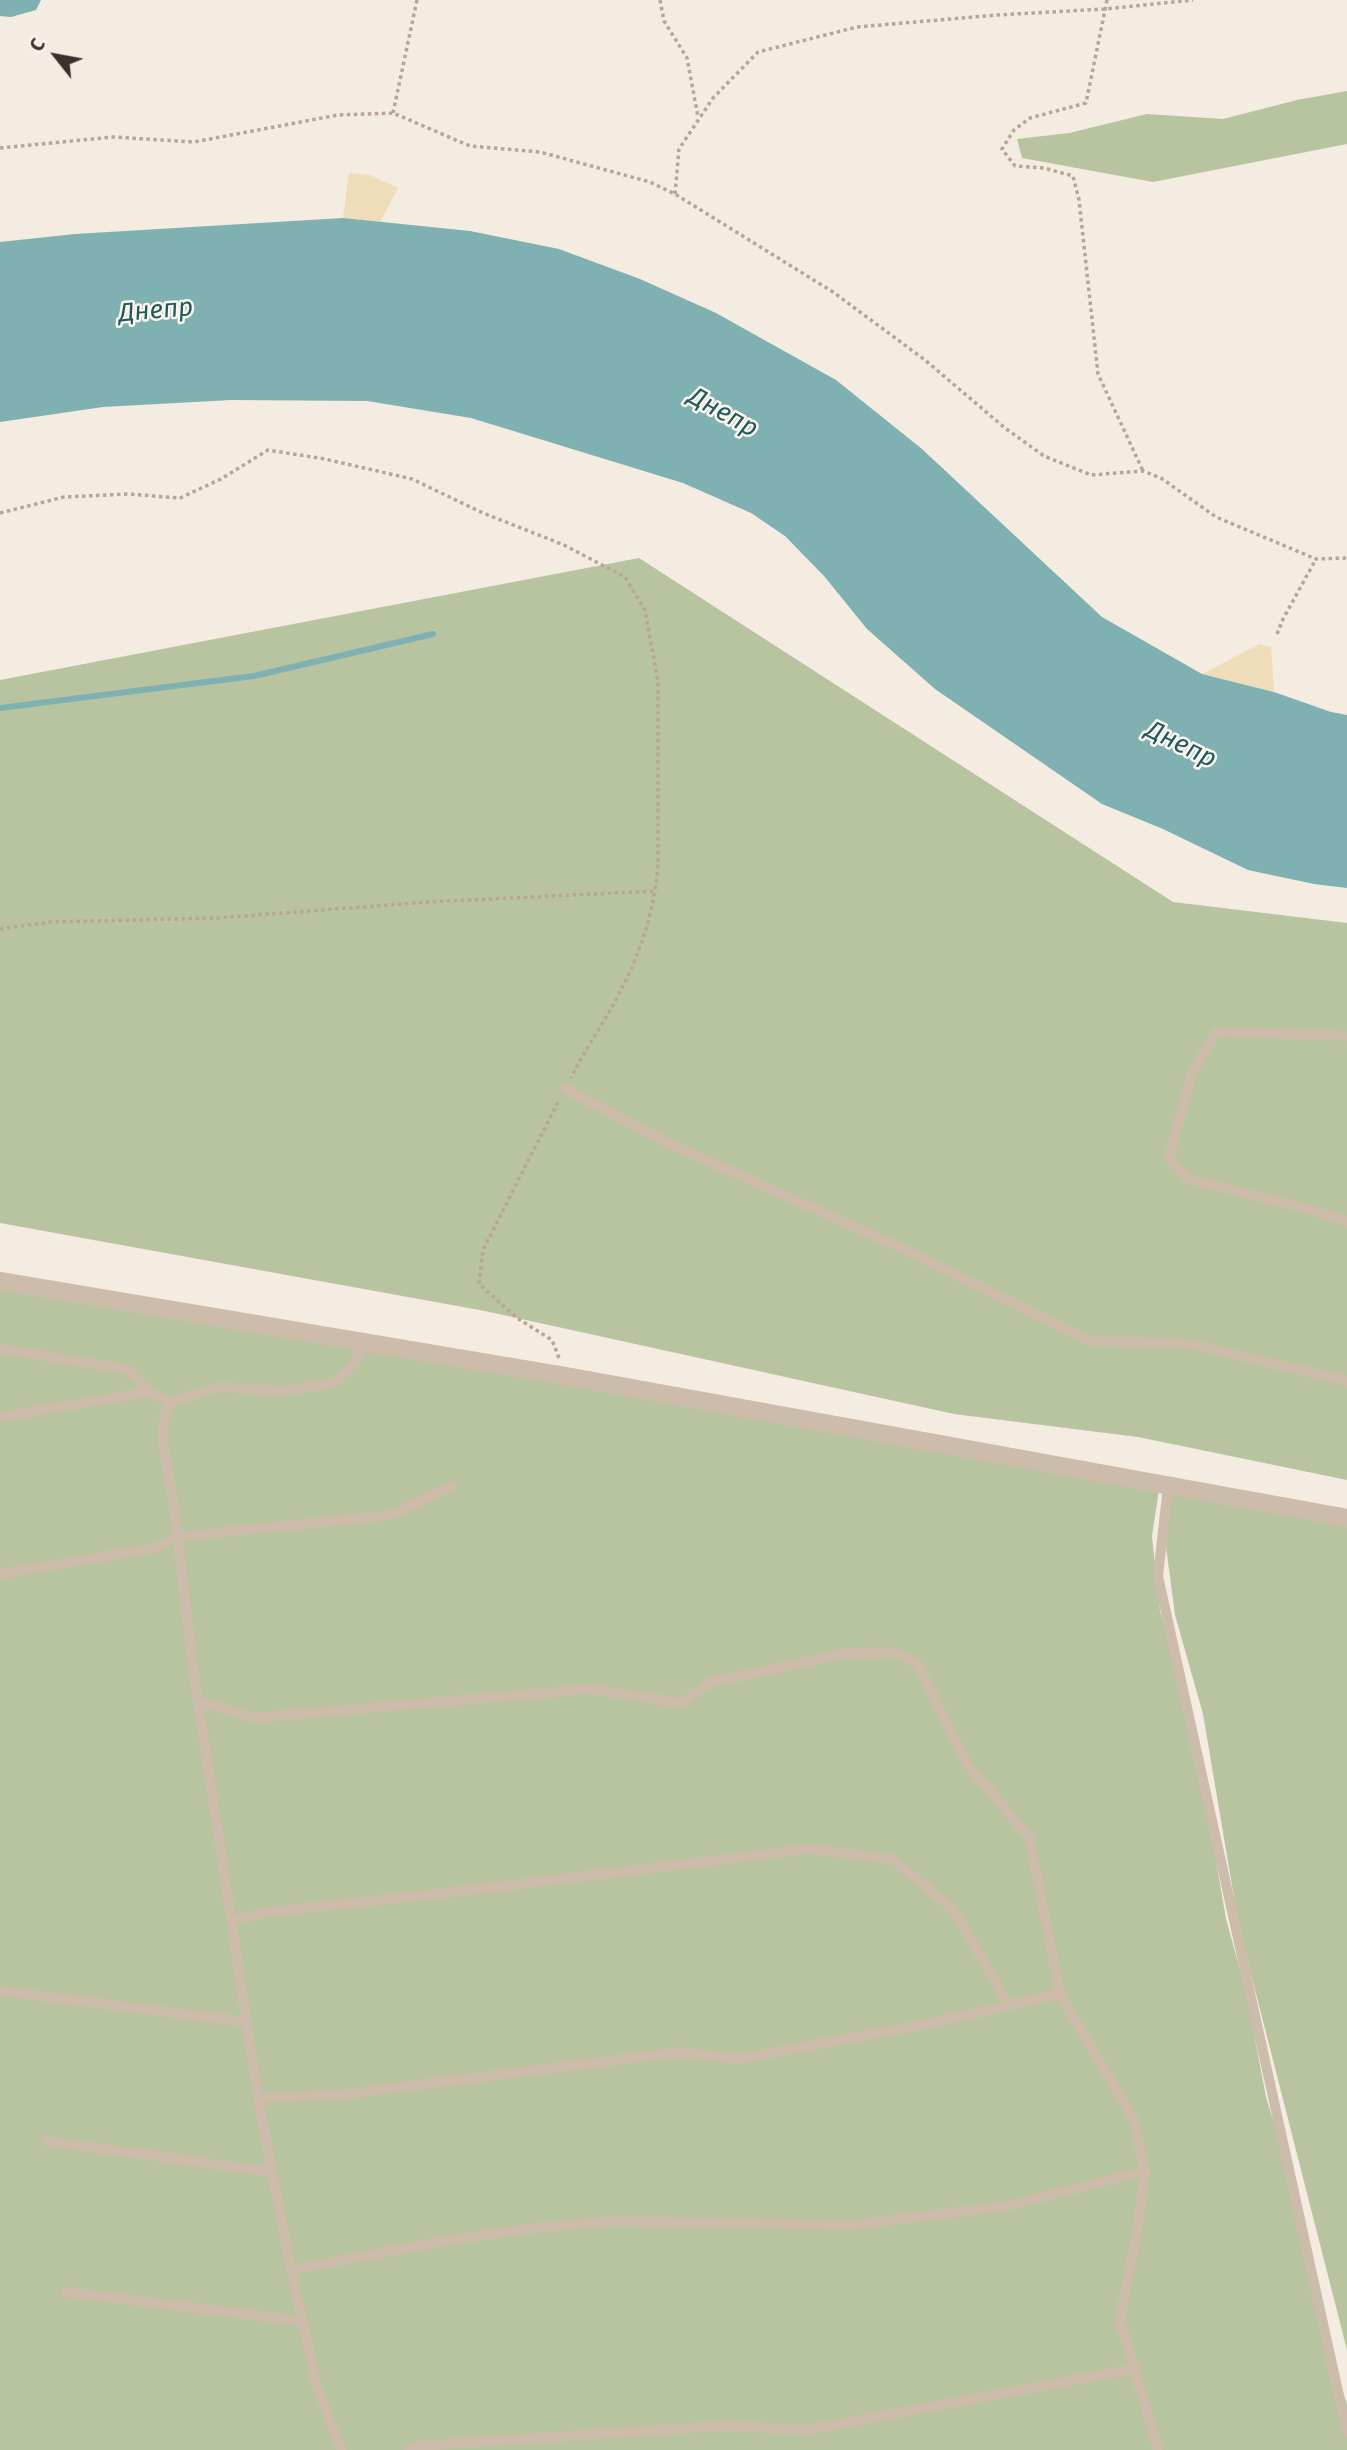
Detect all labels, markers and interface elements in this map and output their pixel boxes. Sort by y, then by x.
north arrow [21,21,91,91]
text: С [25,34,50,56]
water label: Днепр [117,292,195,330]
water label: Днепр [683,381,763,445]
water label: Днепр [1141,715,1221,775]

